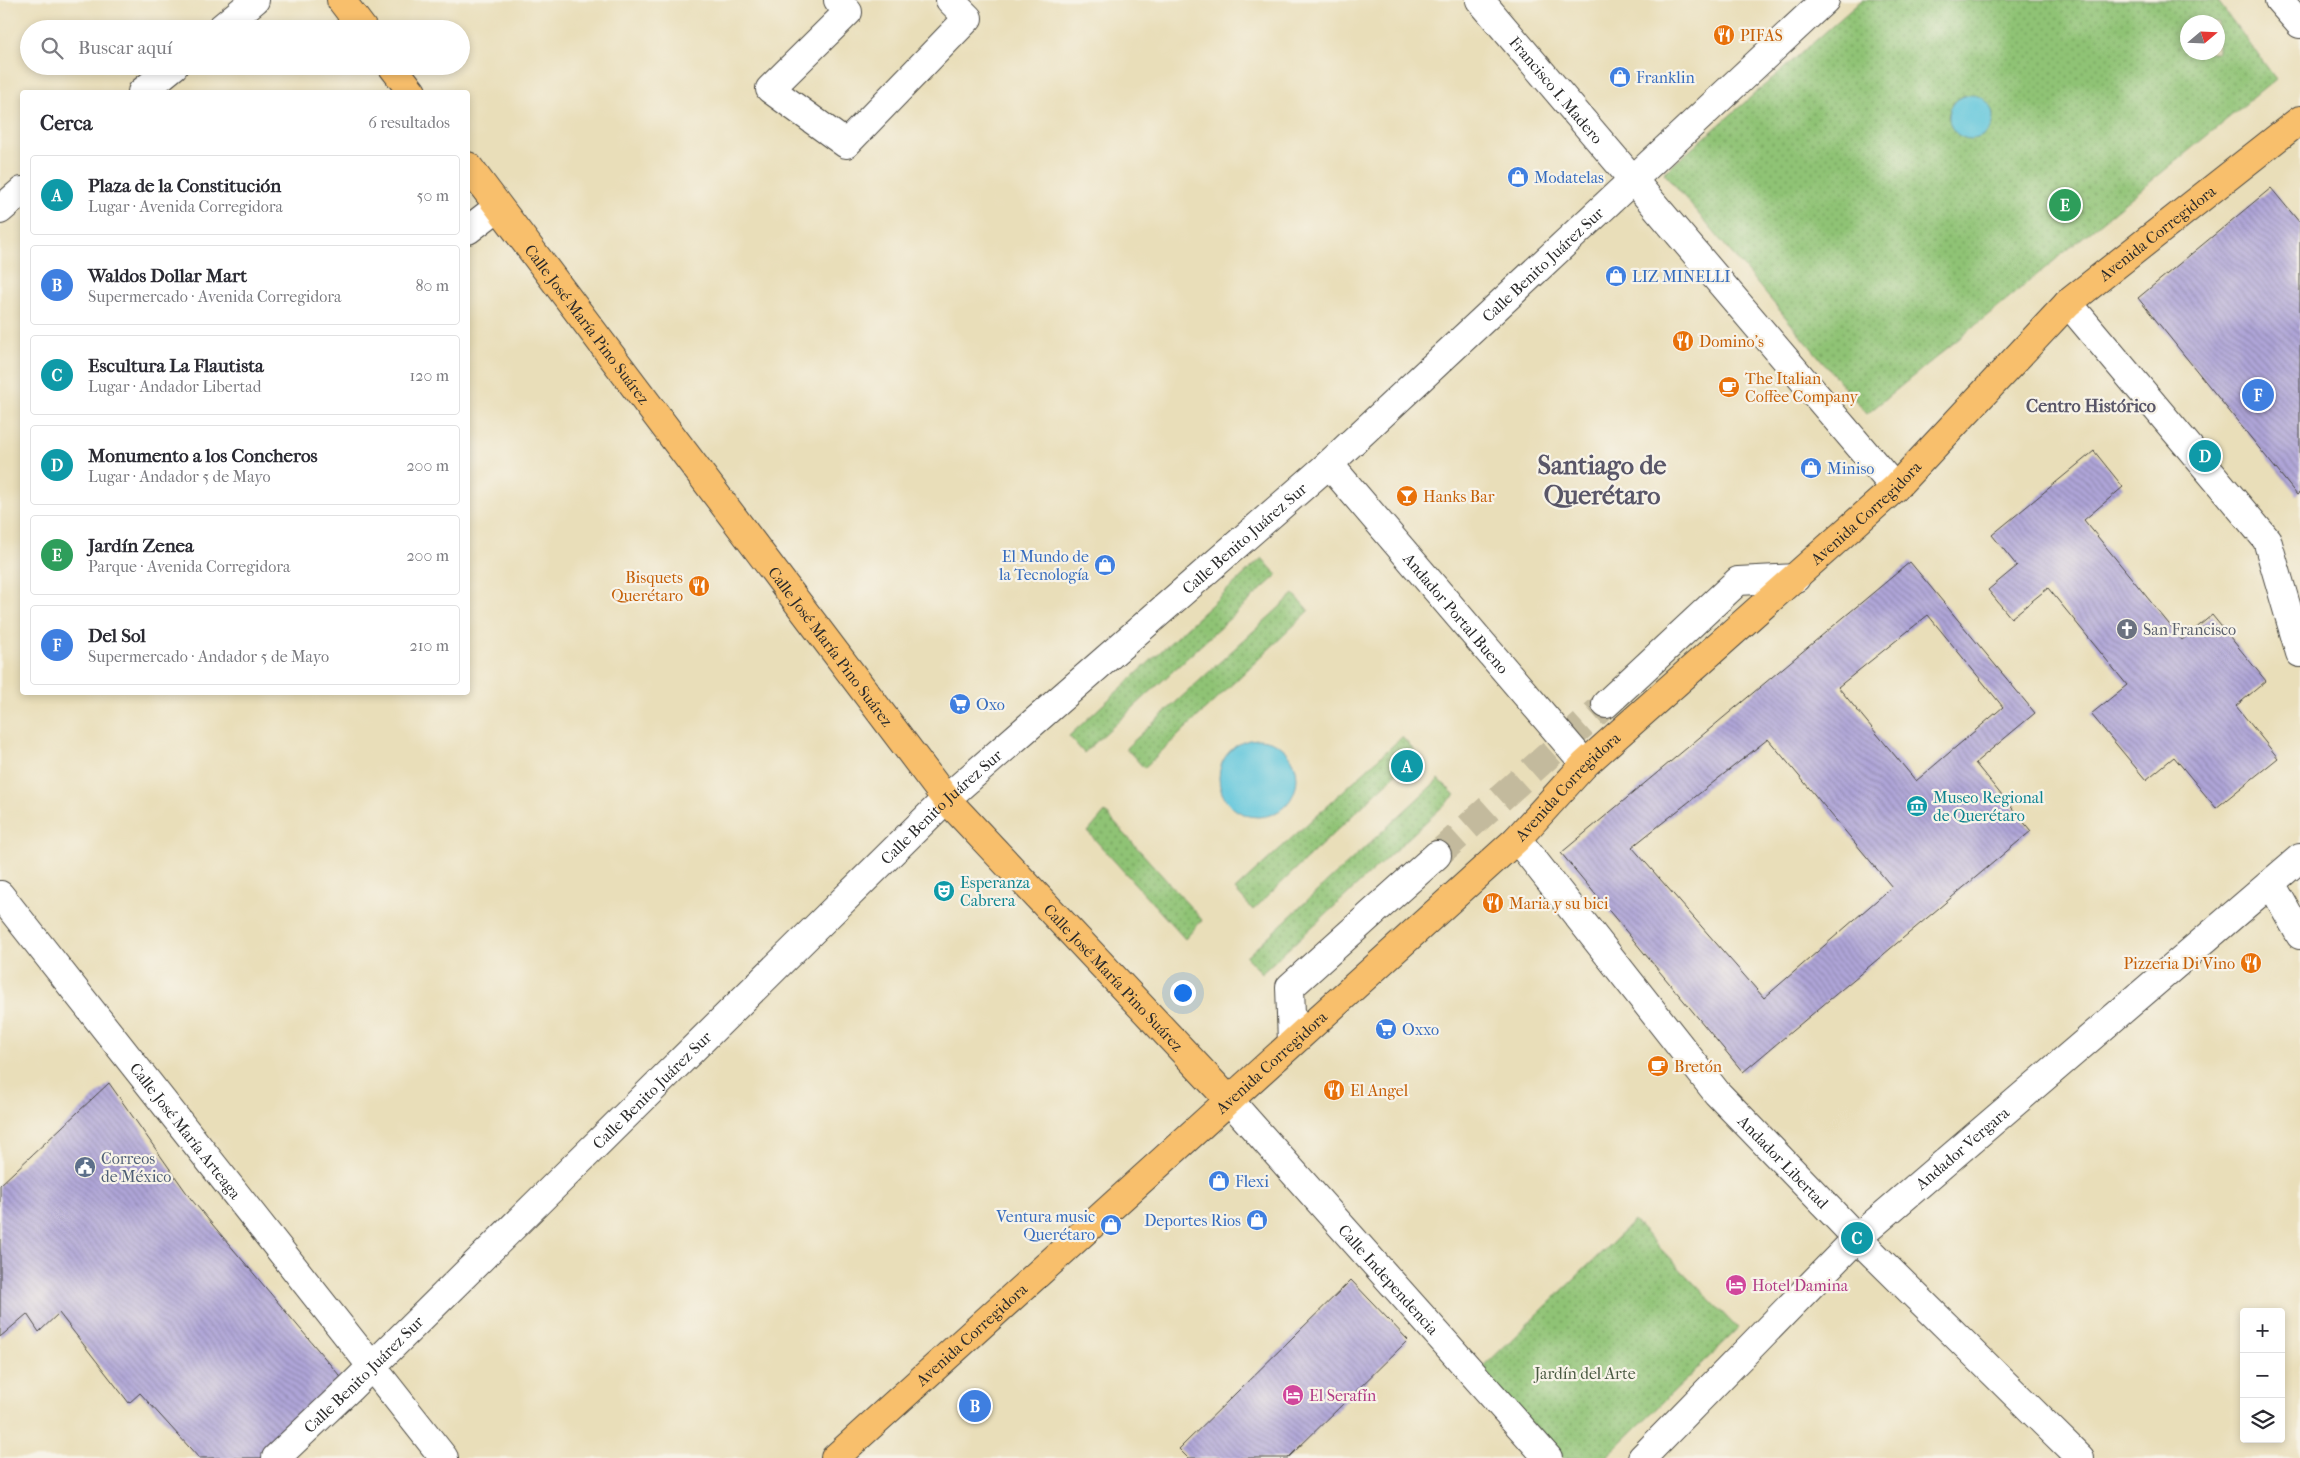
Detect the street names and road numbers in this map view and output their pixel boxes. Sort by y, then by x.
street label: Francisco I. Madero [1506,32,1607,147]
street label: Avenida Corregidora [2094,181,2220,285]
street label: Calle Benito Juárez Sur [1478,203,1607,326]
street label: Calle José María Pino Suárez [521,240,654,408]
street label: Avenida Corregidora [1806,457,1925,569]
street label: Calle Benito Juárez Sur [1178,478,1311,598]
street label: Andador Portal Bueno [1399,548,1513,677]
street label: Calle José María Pino Suárez [764,563,897,730]
street label: Avenida Corregidora [1510,728,1624,845]
street label: Calle Benito Juárez Sur [876,745,1006,868]
street label: Calle José María Pino Suárez [1040,900,1188,1055]
street label: Avenida Corregidora [1211,1006,1331,1118]
street label: Calle Benito Juárez Sur [588,1027,715,1153]
street label: Calle José María Arteaga [126,1059,246,1203]
street label: Andador Vergara [1911,1102,2013,1194]
street label: Andador Libertad [1734,1111,1833,1213]
street label: Calle Independencia [1335,1220,1443,1339]
street label: Avenida Corregidora [911,1279,1031,1390]
street label: Calle Benito Juárez Sur [300,1312,427,1436]

